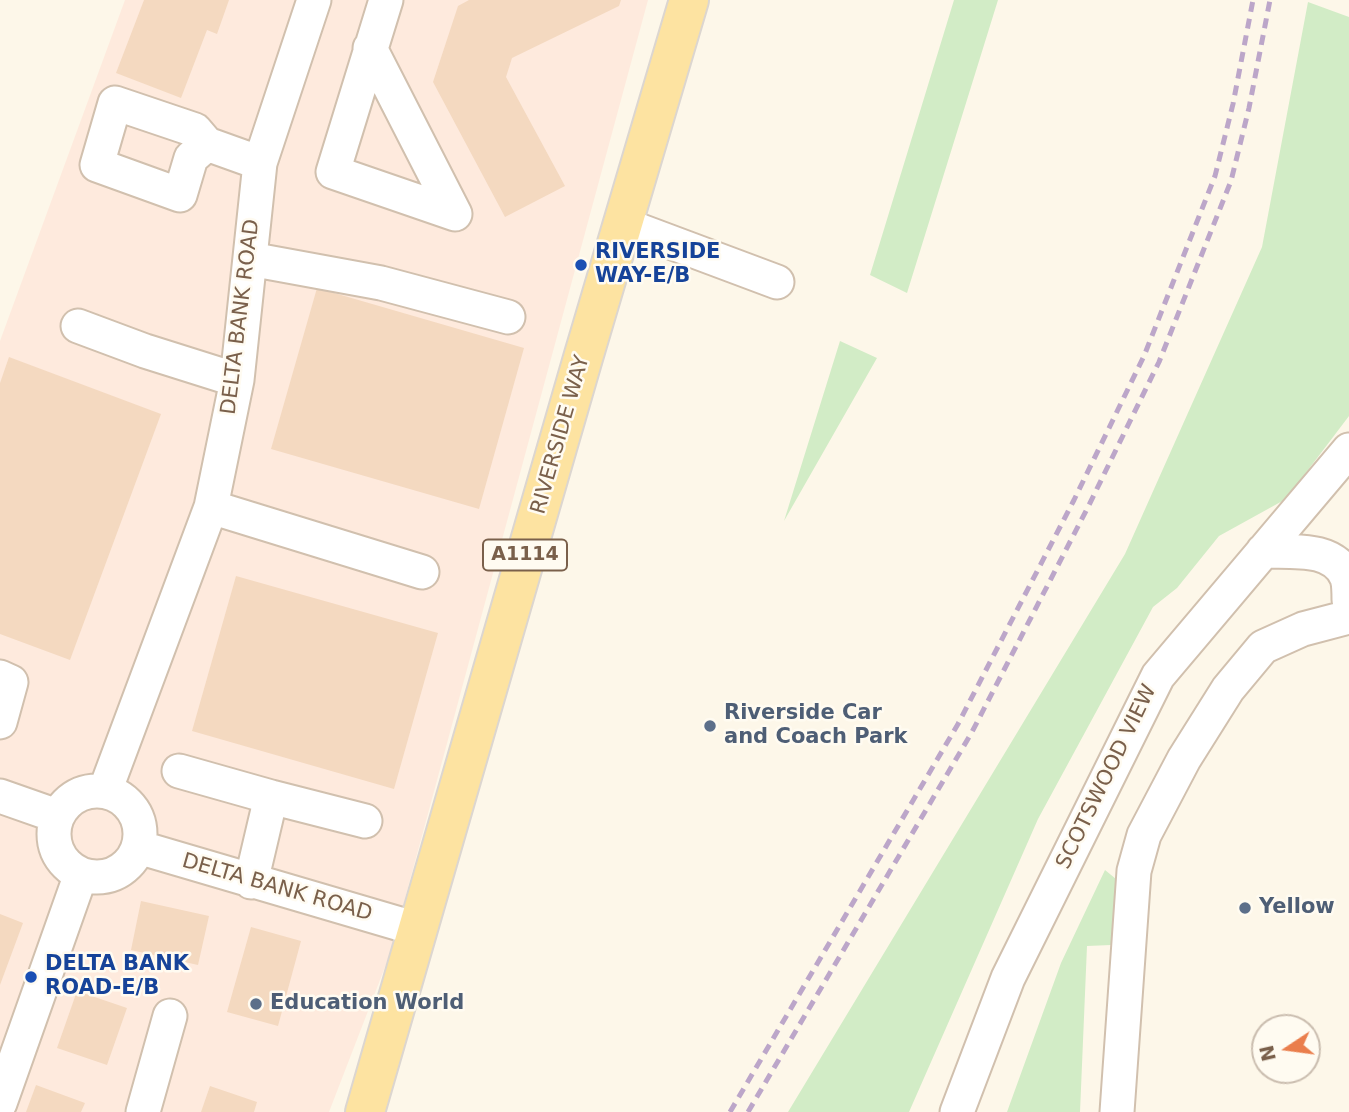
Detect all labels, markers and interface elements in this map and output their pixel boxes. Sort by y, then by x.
street label: DELTA BANK ROAD [217,218,265,416]
place label: RIVERSIDE WAY-E/B [595,240,720,290]
marker: RIVERSIDE WAY-E/B [573,257,589,273]
street label: RIVERSIDE WAY [526,353,596,517]
road number: A1114 [483,540,567,570]
street label: SCOTSWOOD VIEW [1051,681,1163,873]
place label: Riverside Car and Coach Park [724,701,908,751]
marker: Riverside Car and Coach Park [702,718,718,734]
street label: DELTA BANK ROAD [179,849,375,927]
place label: Yellow [1259,895,1335,921]
marker: Yellow [1237,900,1253,916]
place label: DELTA BANK ROAD-E/B [45,952,189,1002]
marker: DELTA BANK ROAD-E/B [23,969,39,985]
place label: Education World [270,991,464,1017]
marker: Education World [248,996,264,1012]
north arrow [1251,1014,1321,1084]
text: N [1255,1043,1280,1063]

